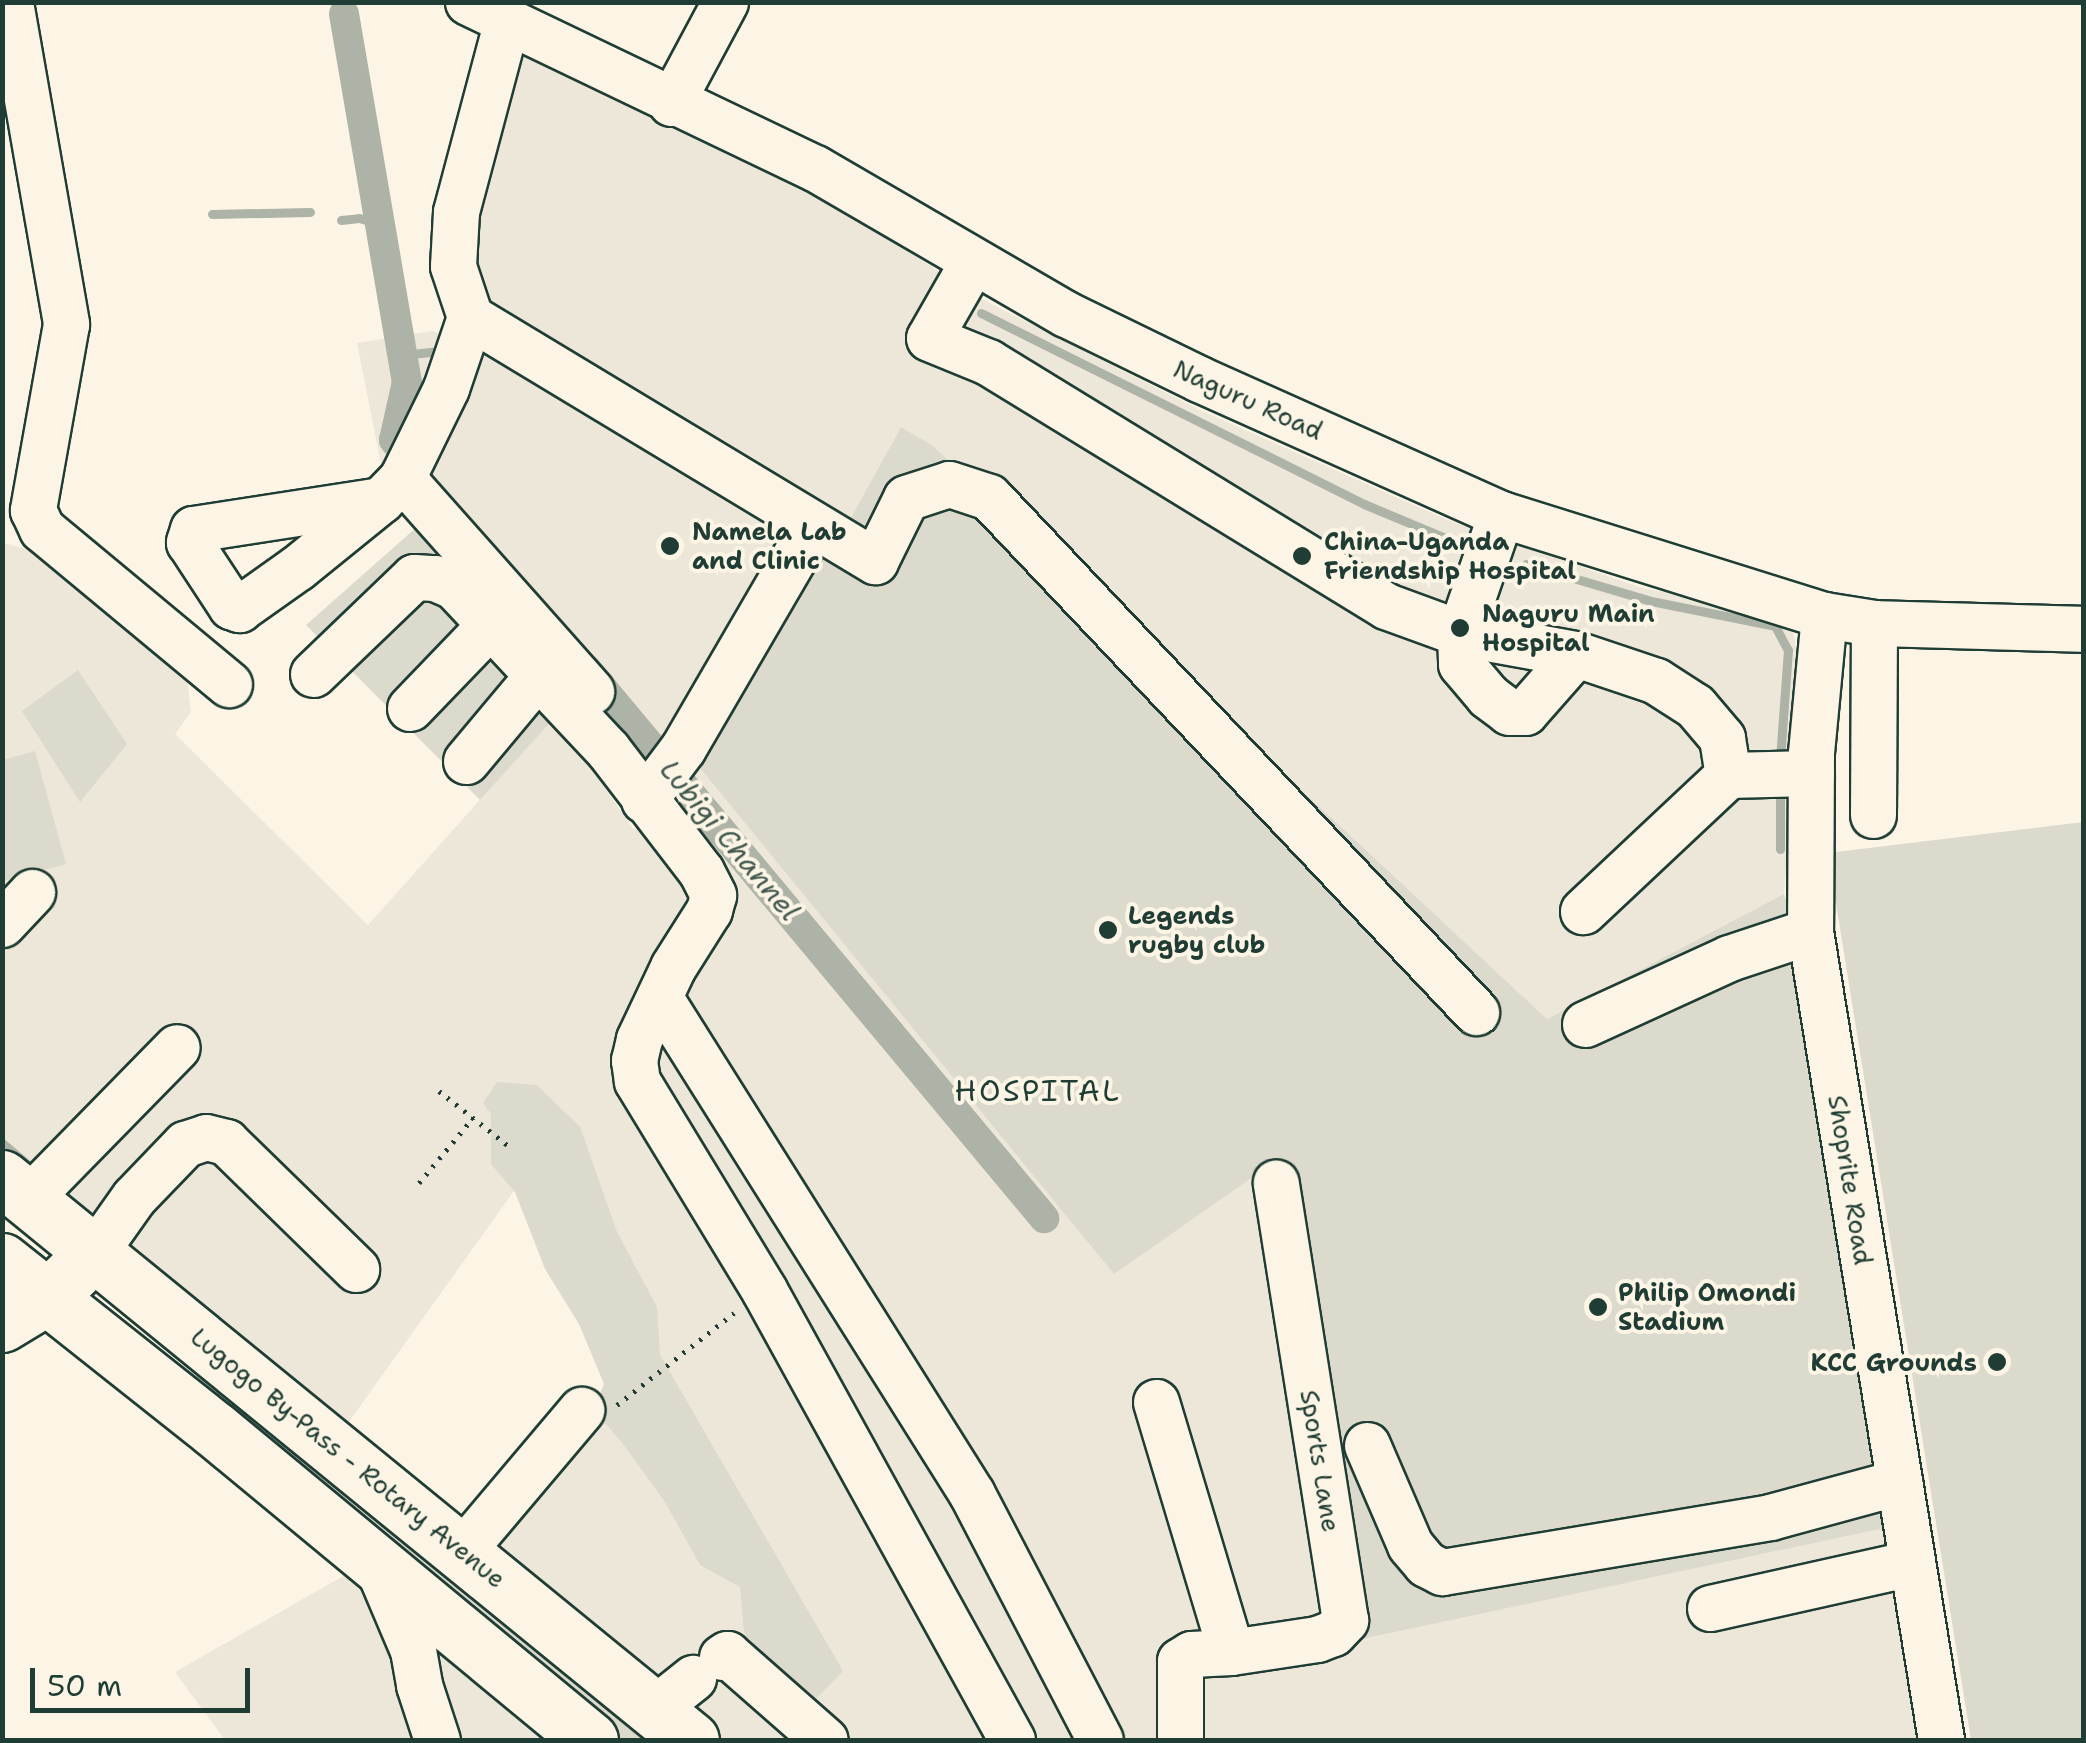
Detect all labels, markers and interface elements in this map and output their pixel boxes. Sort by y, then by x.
street label: Naguru Road [1169,354,1327,446]
place label: Namela Lab and Clinic [692,517,847,576]
place label: China-Uganda Friendship Hospital [1324,527,1576,586]
marker: Namela Lab and Clinic [657,533,683,559]
marker: China-Uganda Friendship Hospital [1289,543,1315,569]
place label: Naguru Main Hospital [1482,599,1655,658]
marker: Naguru Main Hospital [1447,615,1473,641]
water label: Lubigi Channel [653,753,807,927]
place label: Legends rugby club [1128,901,1265,960]
marker: Legends rugby club [1097,919,1119,941]
district label: HOSPITAL [955,1073,1121,1109]
street label: Shoprite Road [1822,1093,1878,1267]
place label: Philip Omondi Stadium [1618,1278,1796,1337]
marker: Philip Omondi Stadium [1587,1296,1609,1318]
street label: Lugogo By-Pass - Rotary Avenue [185,1322,511,1594]
place label: KCC Grounds [1811,1347,1977,1377]
marker: KCC Grounds [1986,1351,2008,1373]
street label: Sports Lane [1294,1388,1346,1534]
scale bar [35,1648,255,1710]
text: 50 m [47,1665,122,1706]

